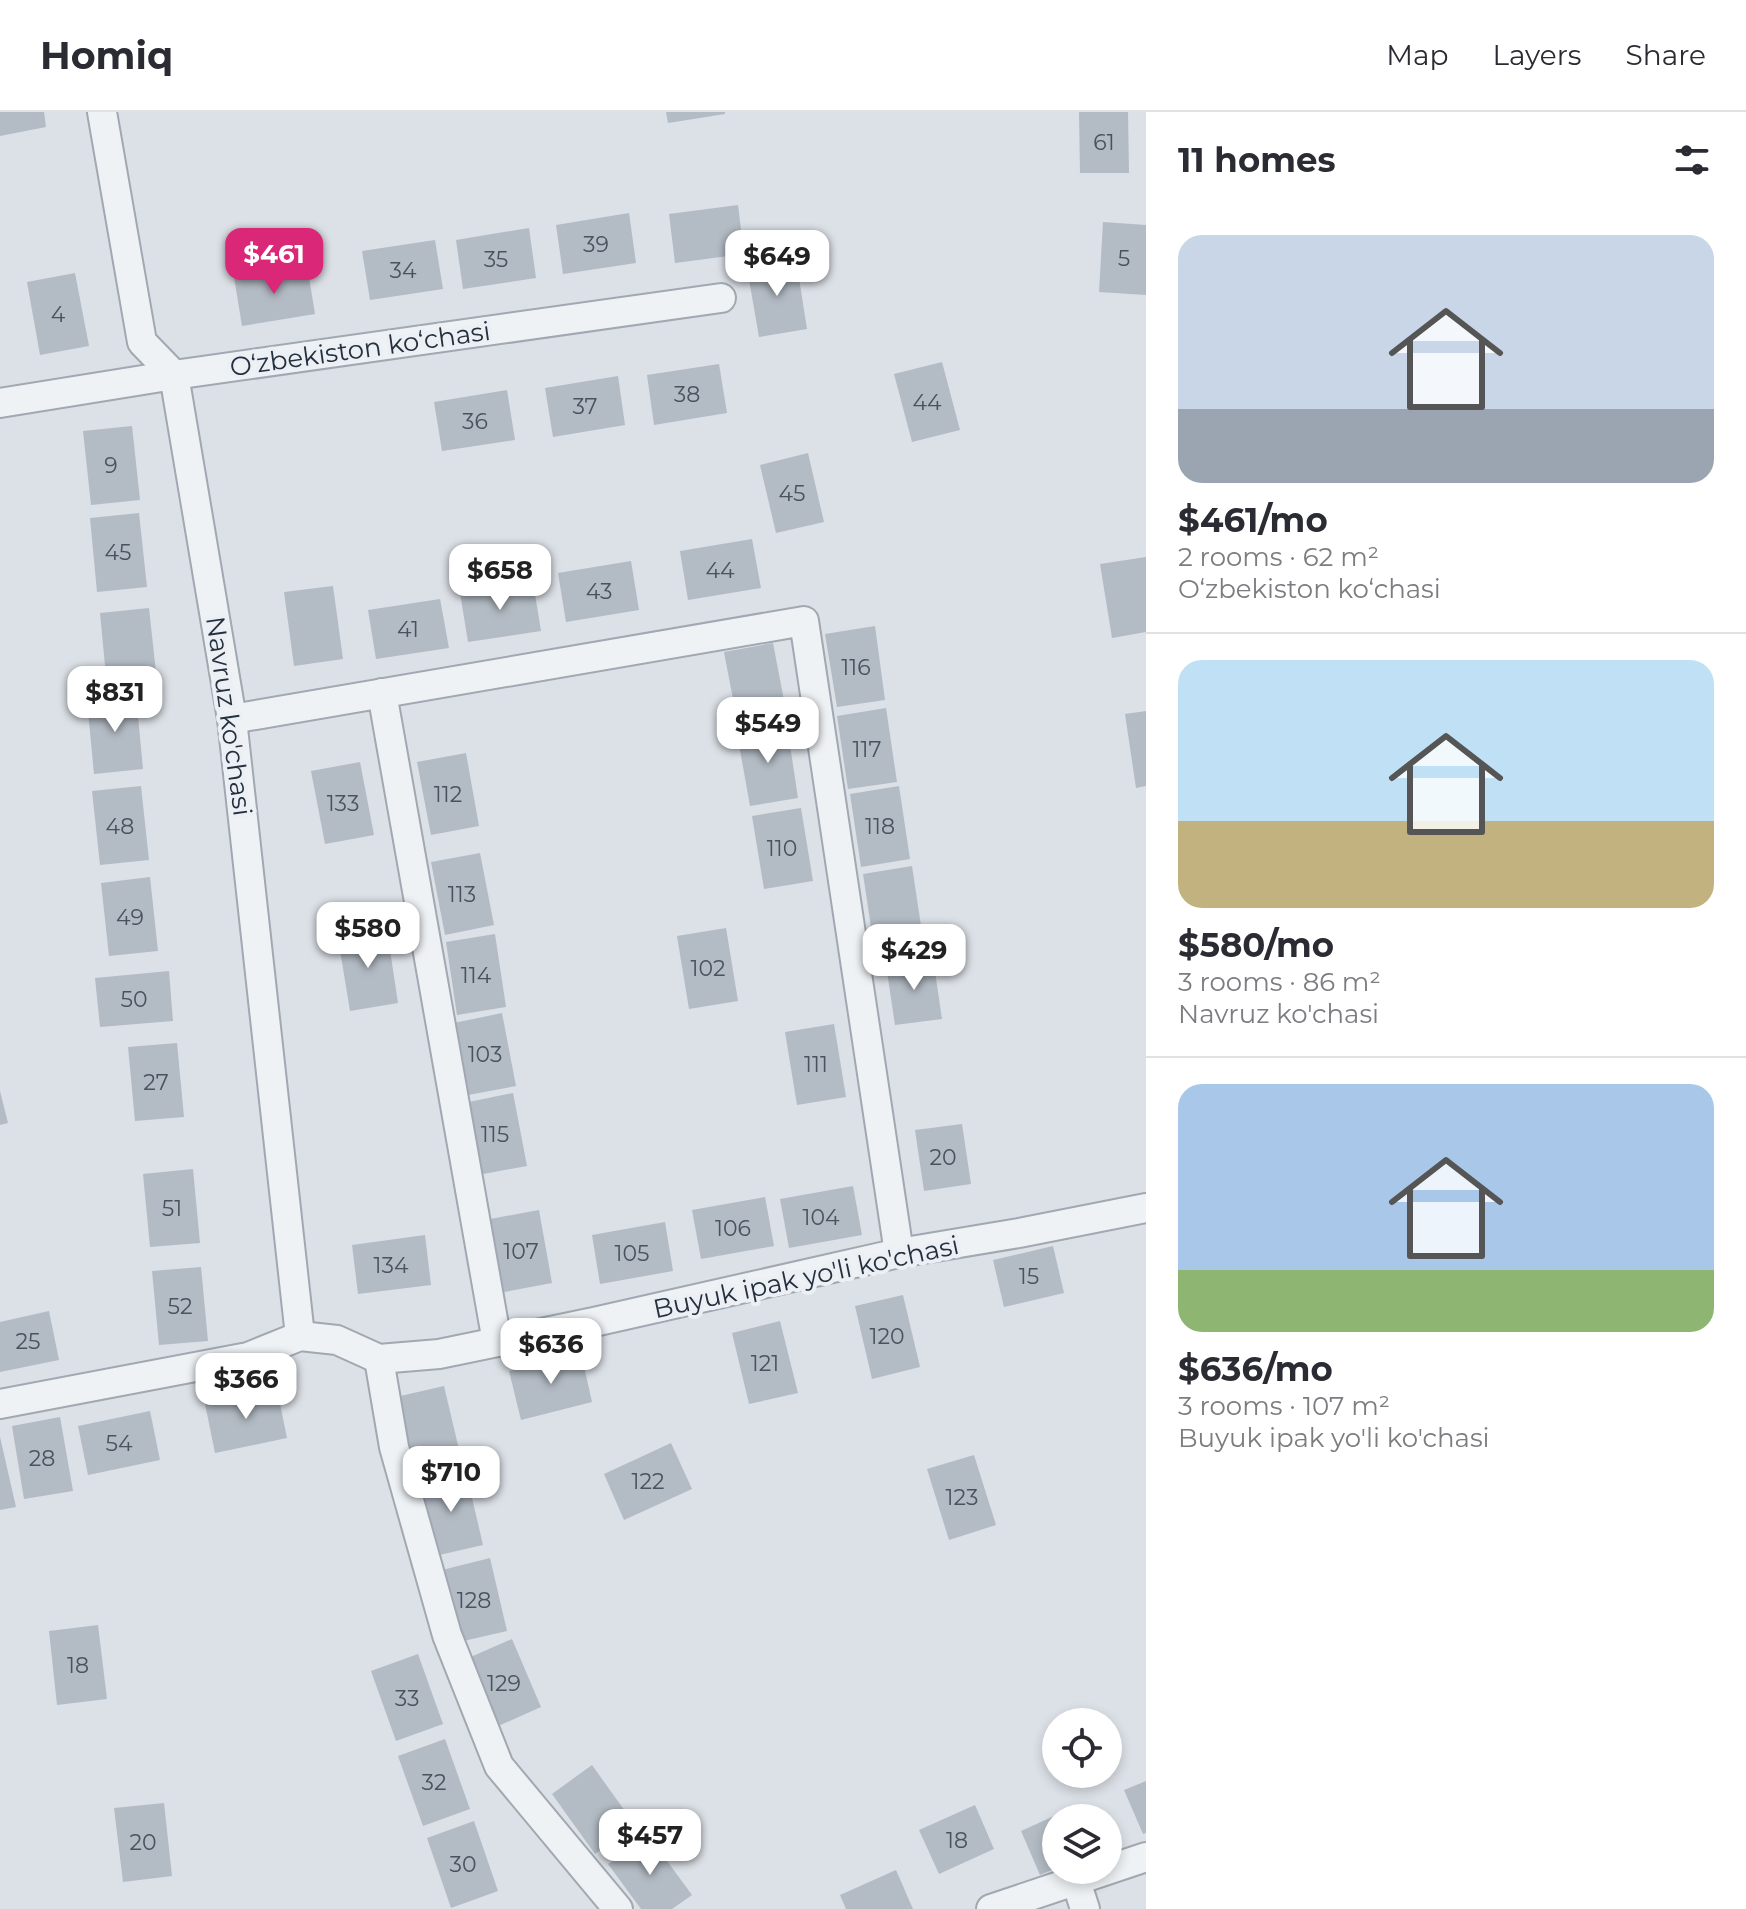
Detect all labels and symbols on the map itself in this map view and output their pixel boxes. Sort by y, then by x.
house number: 61 [1093,129,1115,156]
pin: $461 [227,228,321,296]
pin: $649 [730,230,824,298]
house number: 39 [583,231,609,258]
house number: 5 [1118,245,1130,272]
house number: 35 [484,246,508,273]
house number: 34 [390,257,417,284]
house number: 4 [51,301,66,328]
street label: O‘zbekiston ko‘chasi [228,315,492,383]
house number: 38 [674,381,700,408]
house number: 44 [912,389,942,416]
house number: 37 [572,393,598,420]
house number: 36 [462,408,488,435]
house number: 9 [104,452,118,479]
house number: 45 [779,480,805,507]
house number: 45 [105,539,131,566]
pin: $658 [453,544,547,612]
house number: 44 [705,557,735,584]
house number: 43 [586,578,612,605]
street label: Navruz ko'chasi [199,614,259,818]
house number: 41 [397,616,419,643]
house number: 116 [841,654,871,681]
pin: $831 [68,666,162,734]
pin: $549 [721,697,815,765]
house number: 117 [853,736,881,763]
house number: 112 [434,781,462,808]
house number: 133 [327,790,359,817]
house number: 48 [106,813,134,840]
house number: 118 [865,813,895,840]
house number: 110 [767,835,797,862]
house number: 113 [448,881,476,908]
pin: $580 [321,902,415,970]
house number: 49 [116,904,144,931]
pin: $429 [867,924,961,992]
house number: 102 [690,955,726,982]
house number: 114 [461,962,492,989]
house number: 50 [120,986,148,1013]
house number: 103 [468,1041,502,1068]
house number: 111 [804,1051,828,1078]
house number: 27 [143,1069,169,1096]
house number: 115 [481,1121,509,1148]
house number: 20 [929,1144,957,1171]
house number: 51 [162,1195,182,1222]
house number: 104 [802,1204,840,1231]
house number: 106 [715,1215,751,1242]
street label: Buyuk ipak yo'li ko'chasi [650,1229,962,1325]
house number: 107 [503,1238,539,1265]
house number: 105 [615,1240,649,1267]
house number: 134 [374,1252,409,1279]
house number: 15 [1019,1263,1039,1290]
house number: 52 [168,1293,192,1320]
pin: $636 [504,1318,598,1386]
house number: 120 [870,1323,904,1350]
house number: 25 [16,1328,40,1355]
house number: 121 [751,1350,779,1377]
pin: $366 [199,1353,293,1421]
house number: 54 [106,1430,133,1457]
house number: 28 [29,1445,55,1472]
pin: $710 [404,1446,498,1514]
house number: 122 [632,1468,664,1495]
house number: 123 [946,1484,978,1511]
house number: 128 [457,1587,491,1614]
house number: 18 [67,1652,89,1679]
house number: 129 [487,1670,521,1697]
house number: 33 [395,1685,419,1712]
house number: 32 [422,1769,446,1796]
pin: $457 [603,1809,697,1877]
house number: 18 [946,1827,968,1854]
house number: 20 [129,1829,157,1856]
house number: 30 [450,1851,476,1878]

